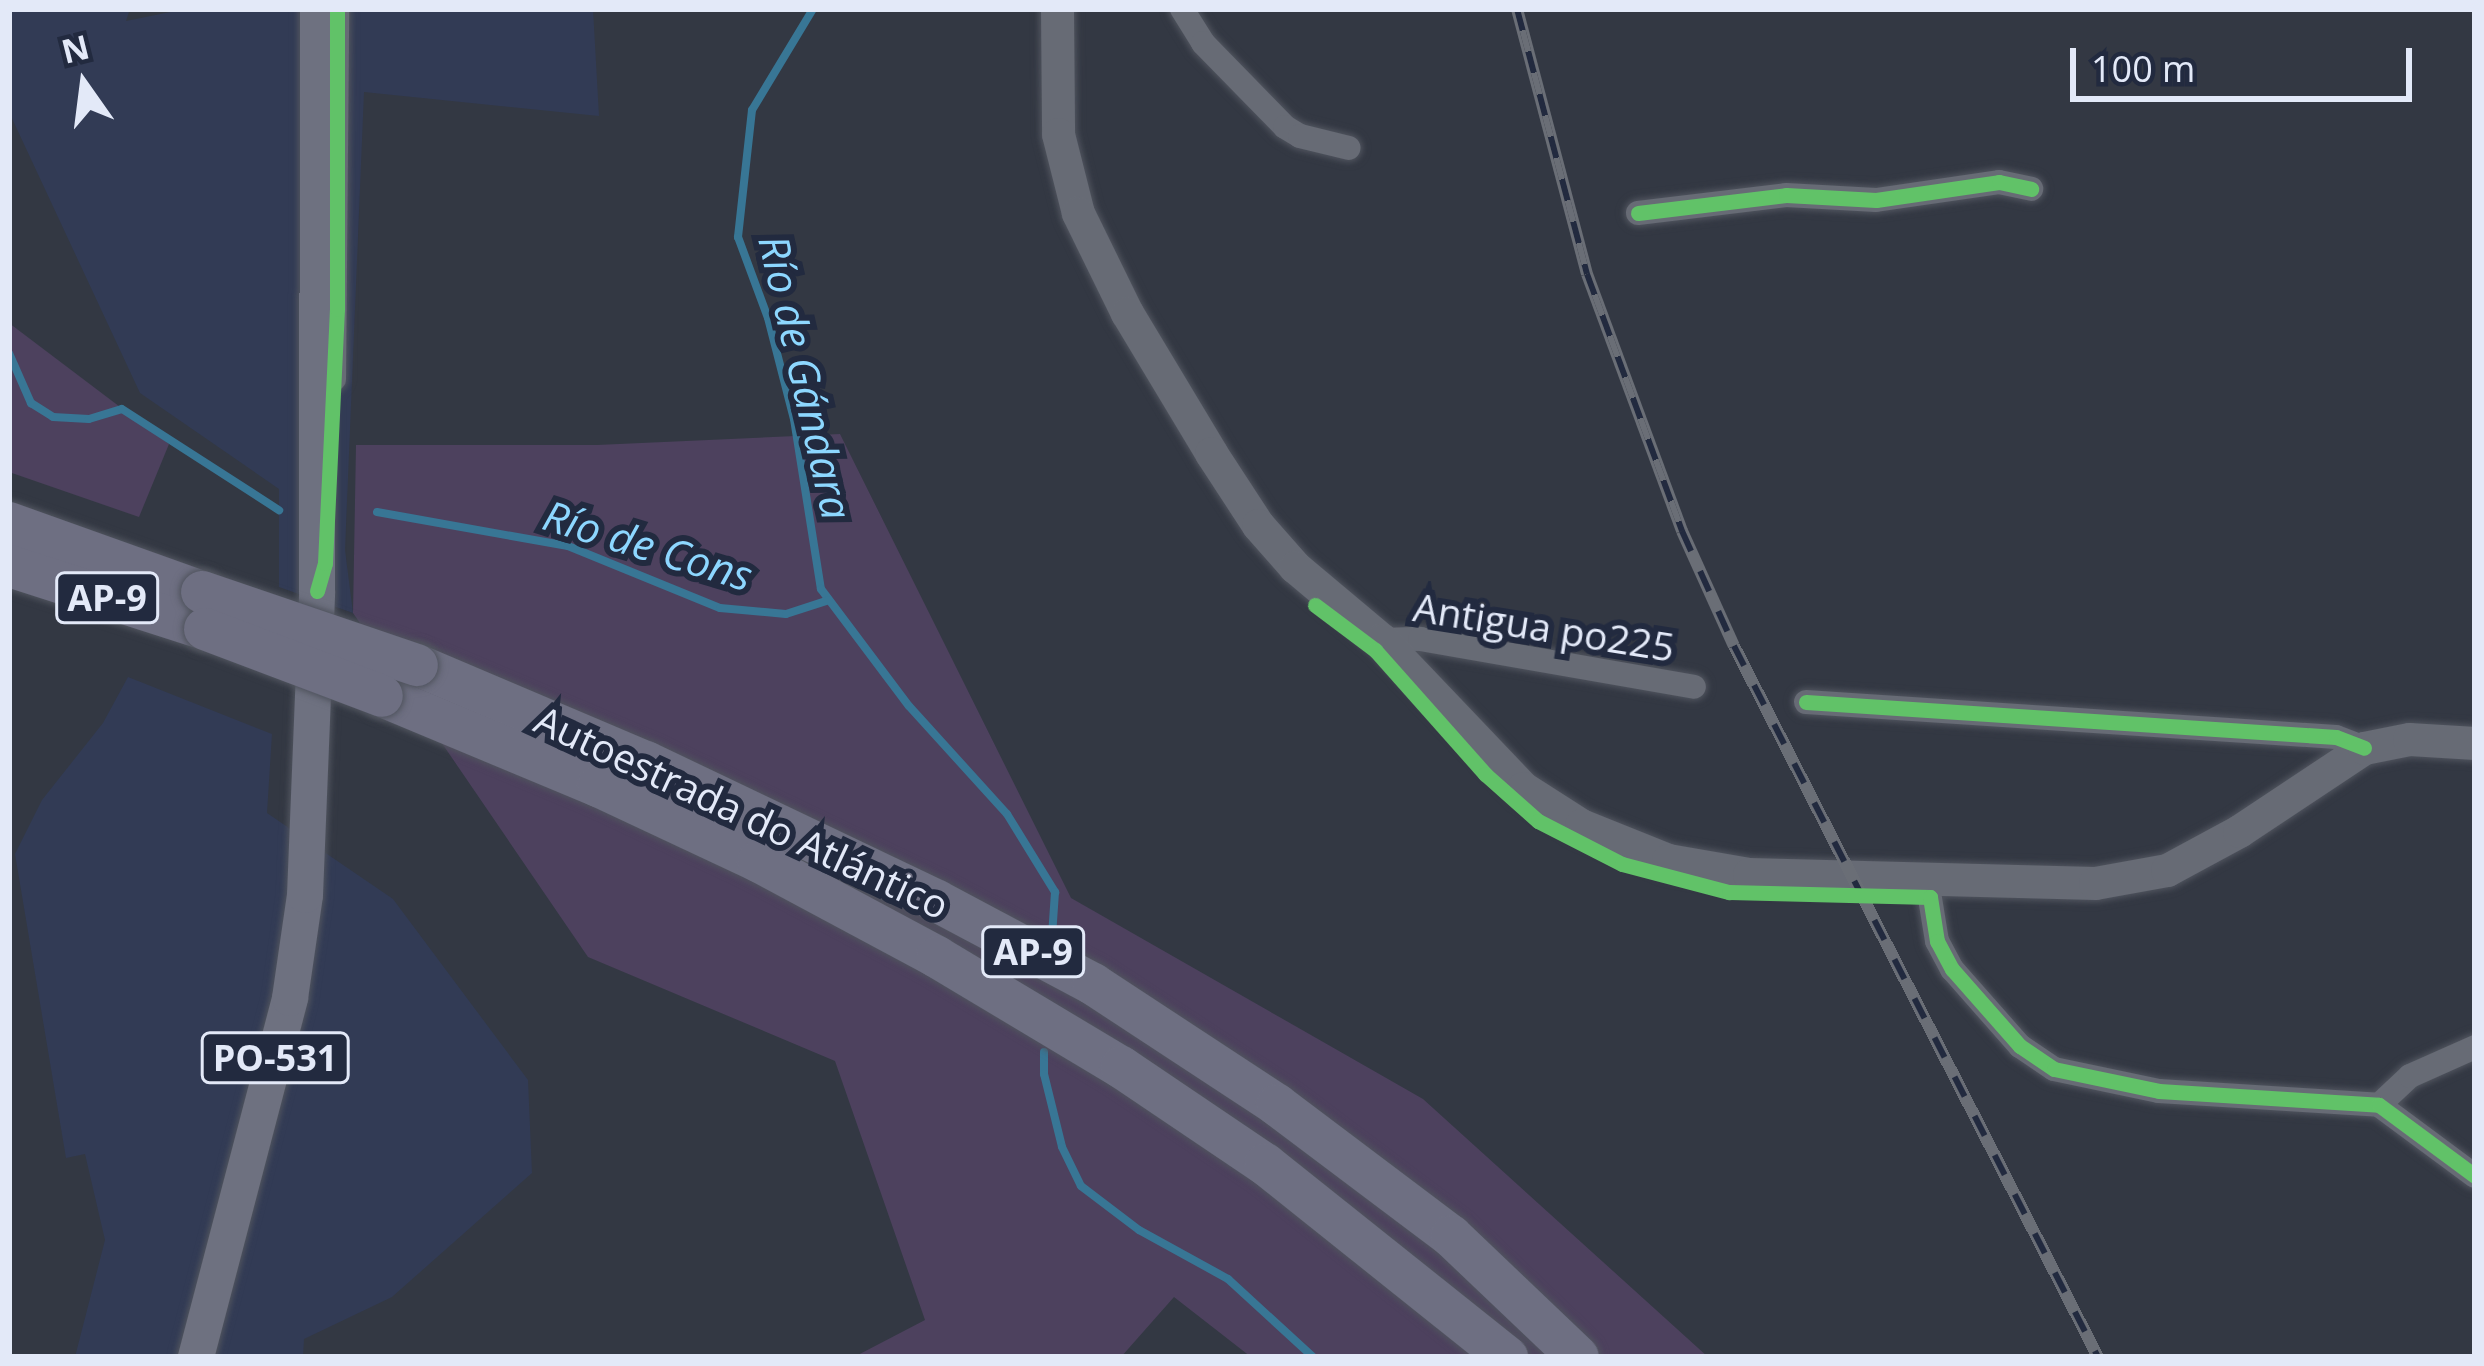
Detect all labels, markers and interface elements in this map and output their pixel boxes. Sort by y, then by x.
north arrow [24,24,144,144]
text: N [57,24,94,74]
scale bar [2076,24,2418,98]
text: 100 m [2091,44,2195,93]
water label: Río de Gándara [749,230,863,524]
water label: Río de Cons [537,489,759,601]
road number: AP-9 [53,568,161,628]
street label: Antigua po225 [1410,583,1678,671]
street label: Autoestrada do Atlántico [528,696,956,928]
road number: AP-9 [979,922,1087,982]
road number: PO-531 [200,1028,350,1088]

